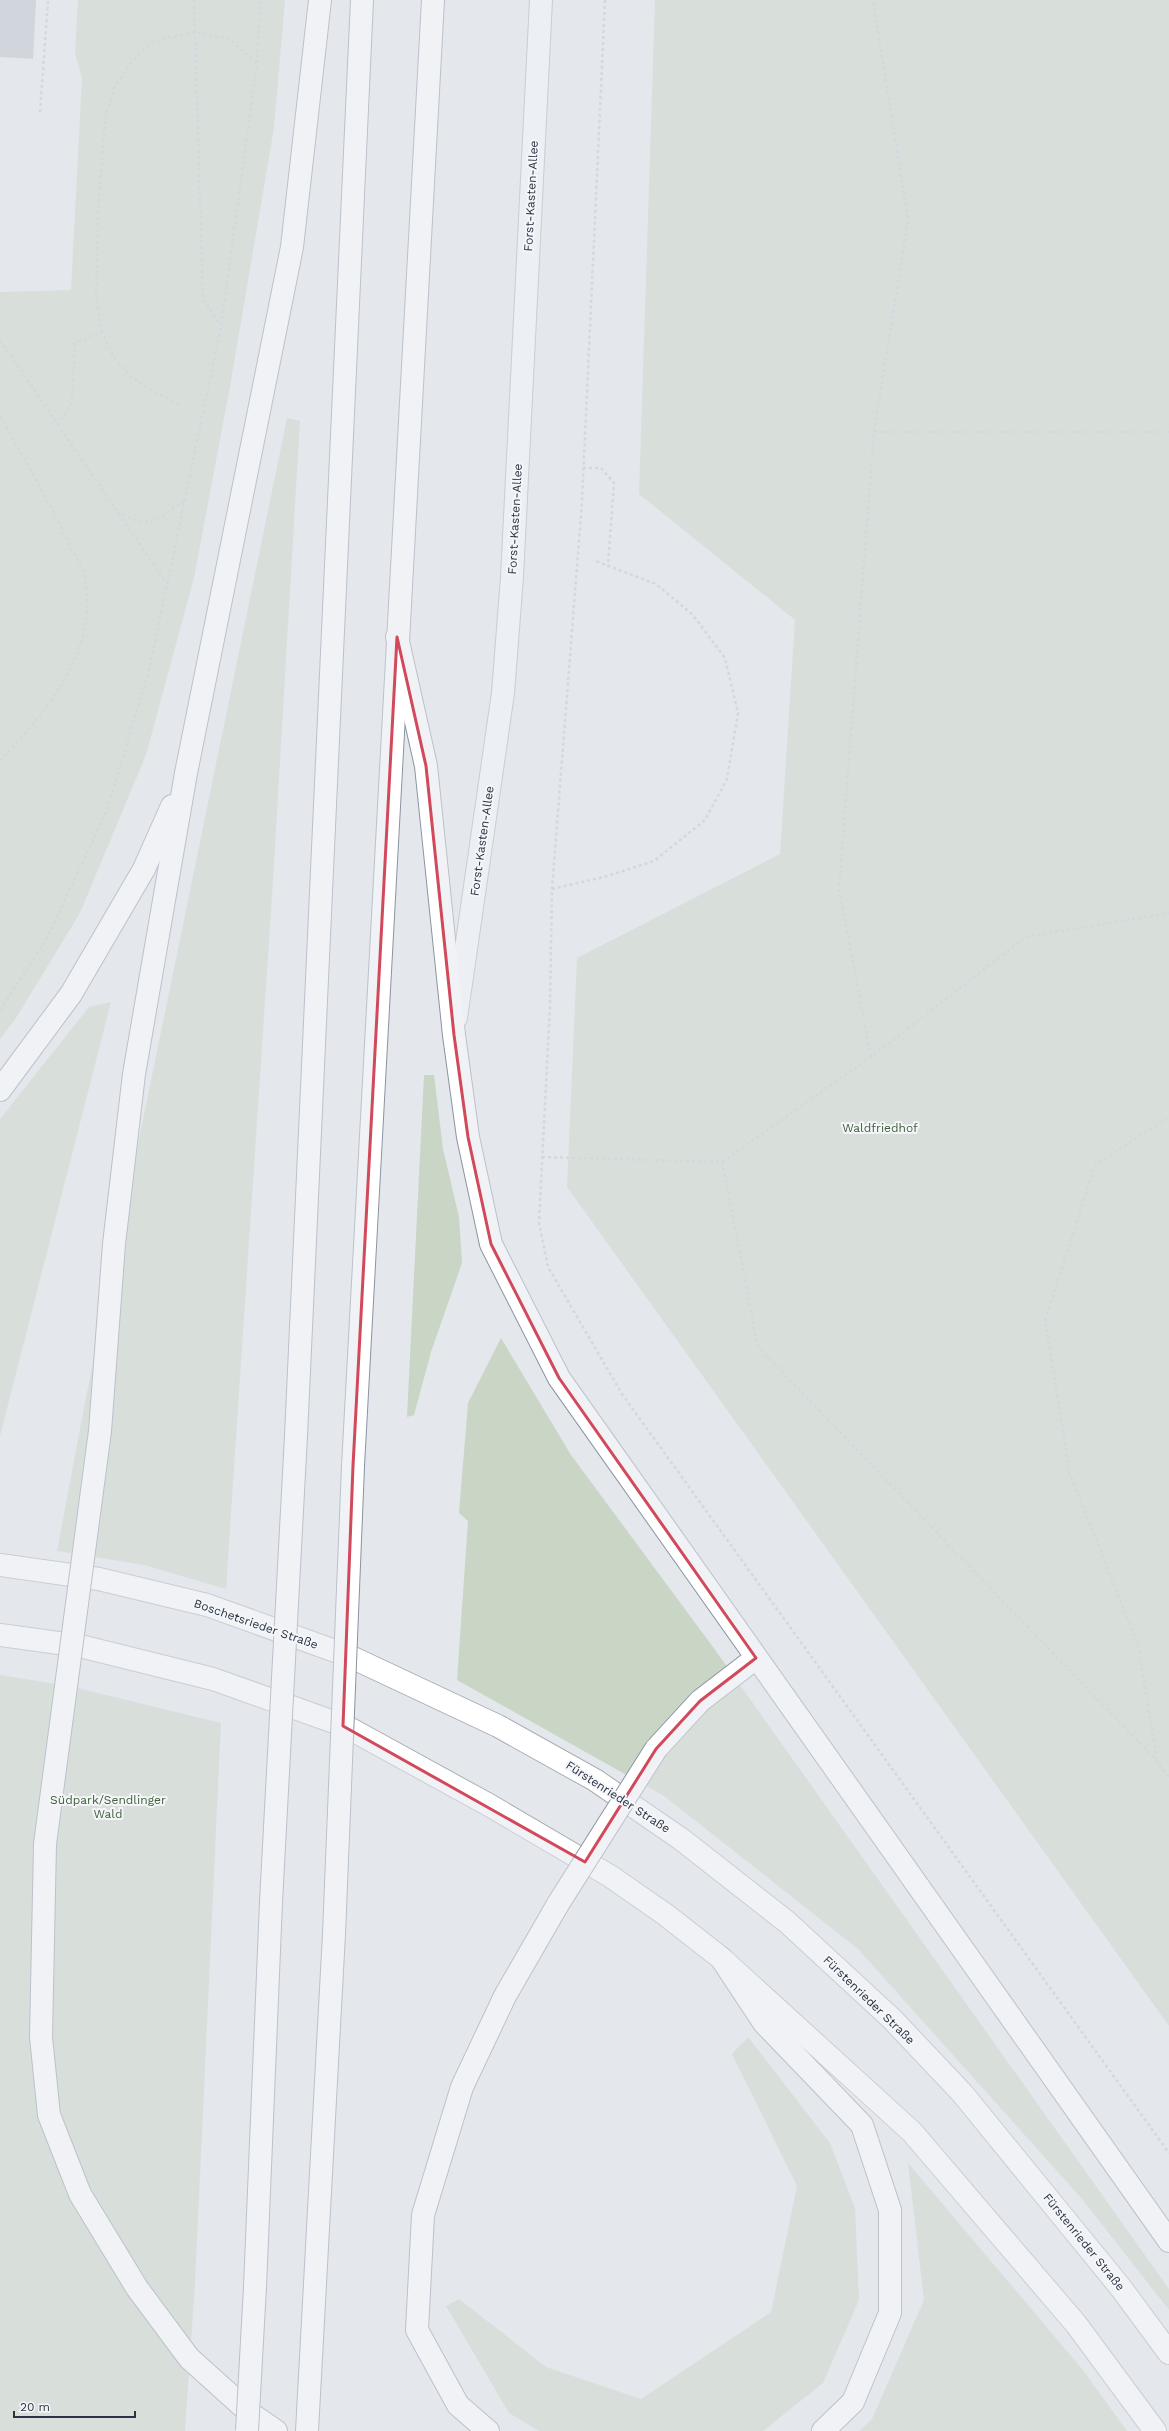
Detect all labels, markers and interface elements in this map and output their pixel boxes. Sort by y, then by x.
street label: Forst-Kasten-Allee [521,140,541,252]
street label: Forst-Kasten-Allee [505,463,525,575]
street label: Forst-Kasten-Allee [467,785,497,897]
park label: Waldfriedhof [842,1121,918,1135]
street label: Boschetsrieder Straße [192,1596,320,1652]
street label: Fürstenrieder Straße [563,1758,673,1836]
park label: Südpark/Sendlinger Wald [50,1793,166,1821]
street label: Fürstenrieder Straße [821,1953,918,2047]
street label: Fürstenrieder Straße [1040,2190,1128,2294]
scale bar [14,2393,135,2419]
text: 20 m [20,2400,50,2414]

